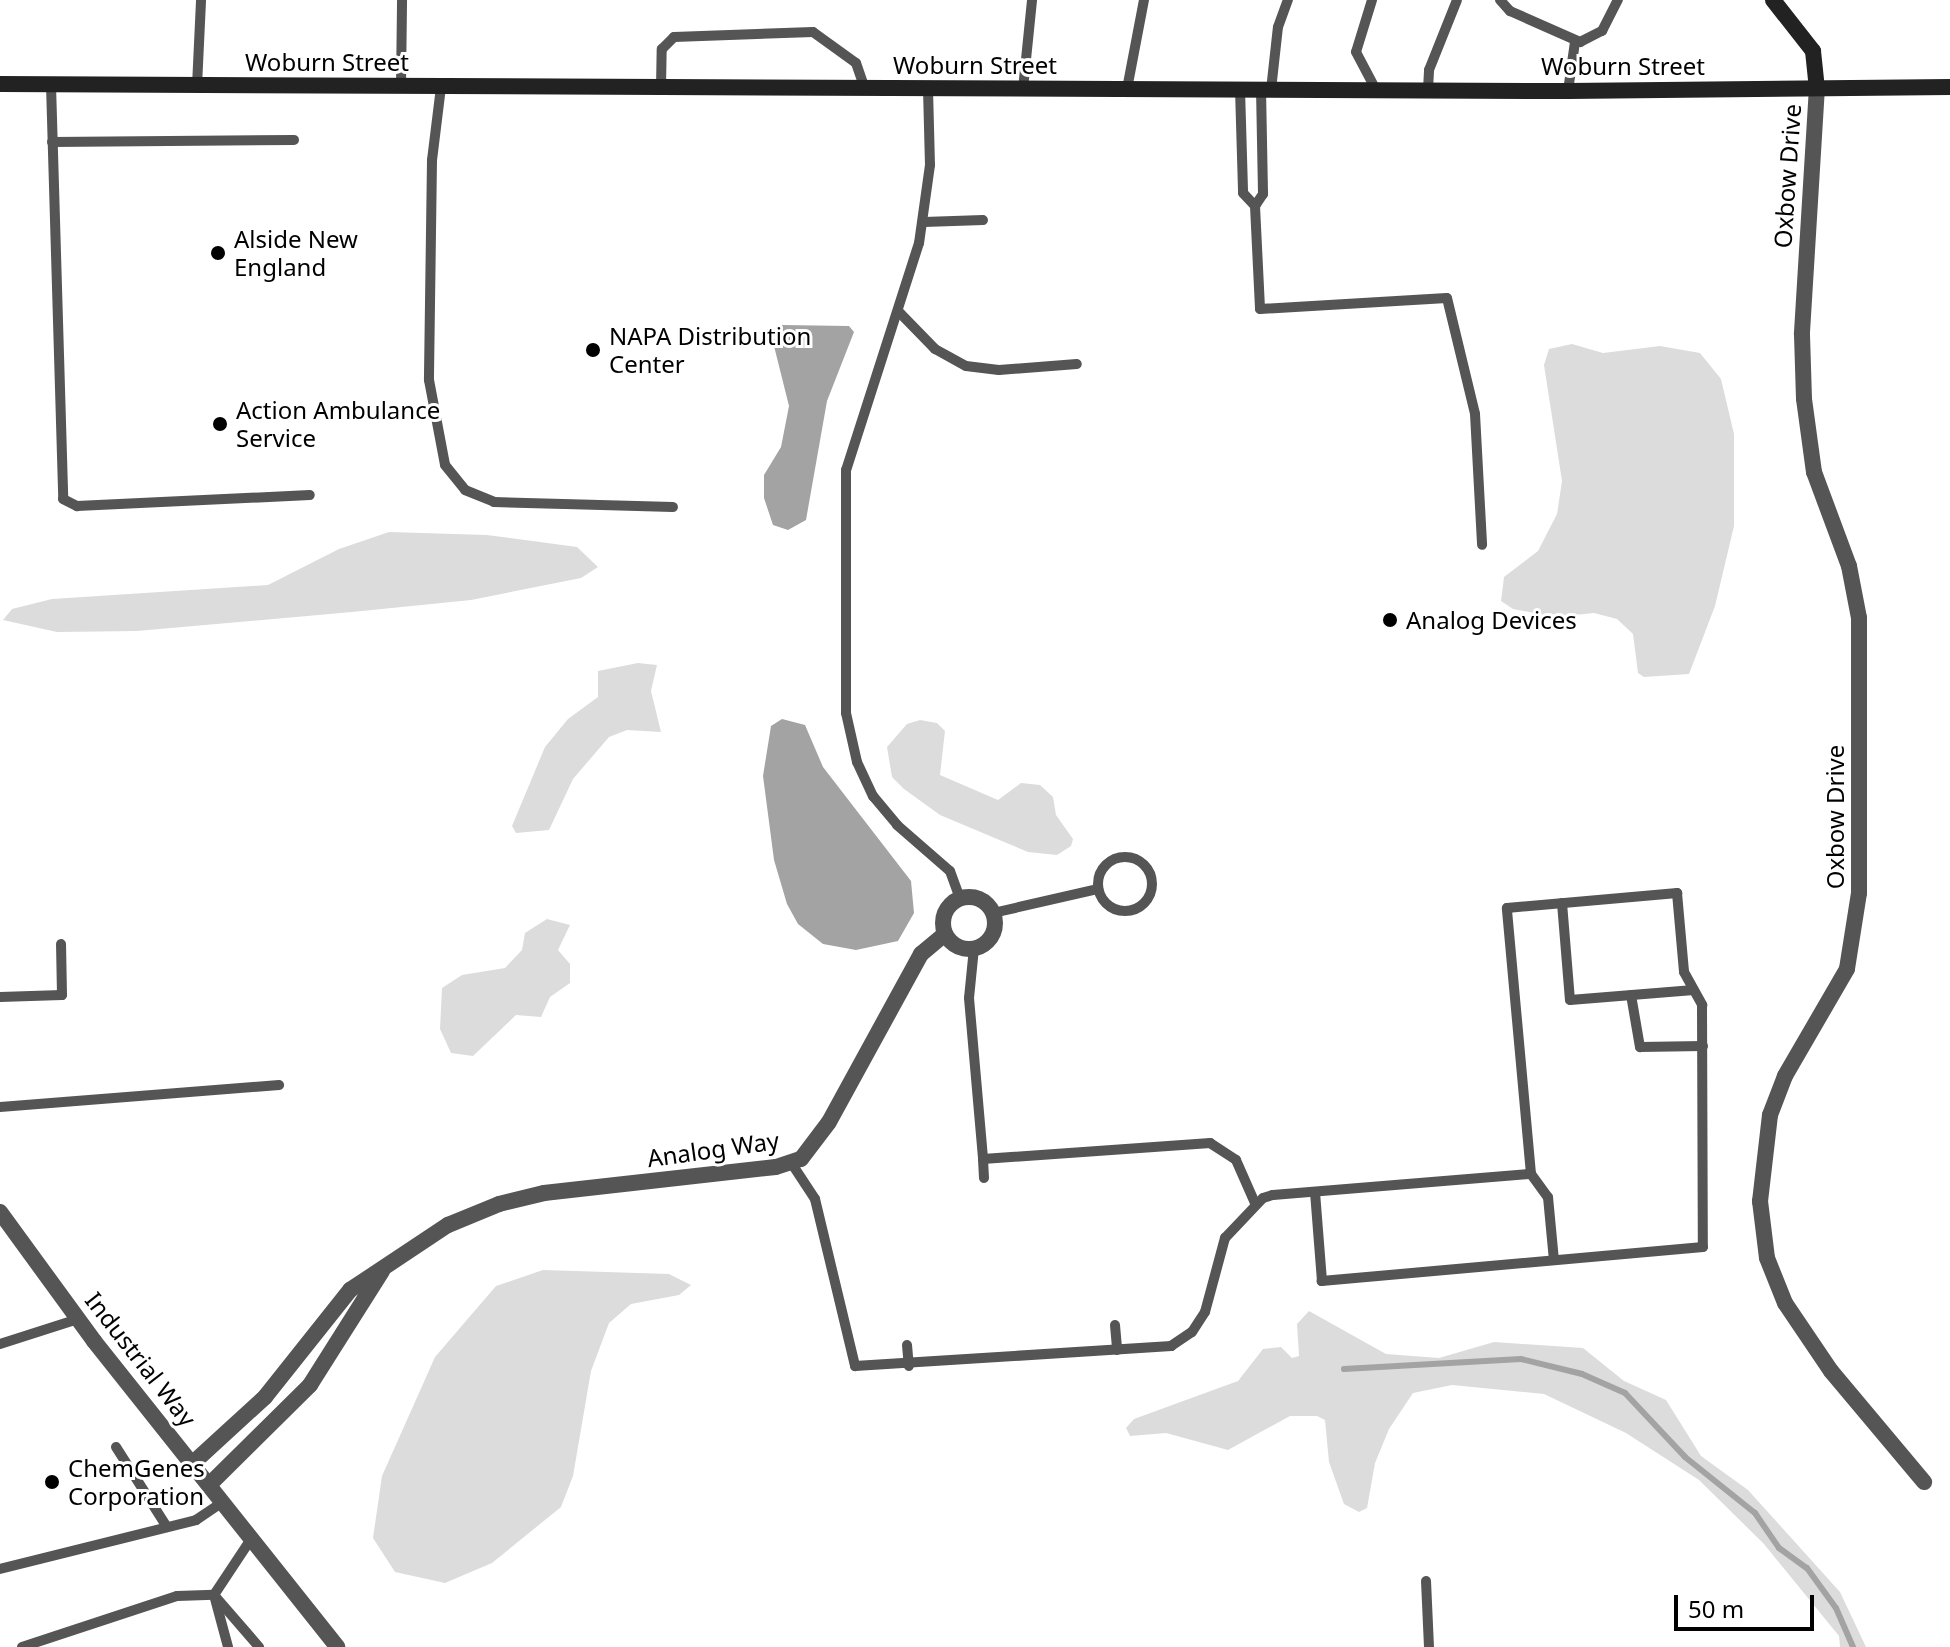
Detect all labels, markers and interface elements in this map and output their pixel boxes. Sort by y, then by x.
street label: Woburn Street [245,48,409,76]
street label: Woburn Street [893,51,1057,79]
street label: Woburn Street [1541,52,1705,80]
street label: Oxbow Drive [1768,103,1806,249]
place label: Alside New England [234,225,358,281]
marker: Alside New England [209,244,227,262]
place label: NAPA Distribution Center [609,322,811,378]
marker: NAPA Distribution Center [584,341,602,359]
place label: Action Ambulance Service [236,396,440,452]
marker: Action Ambulance Service [211,415,229,433]
place label: Analog Devices [1406,606,1577,634]
marker: Analog Devices [1381,611,1399,629]
street label: Oxbow Drive [1821,745,1849,889]
street label: Analog Way [645,1125,781,1173]
street label: Industrial Way [80,1286,202,1432]
place label: ChemGenes Corporation [68,1454,205,1510]
marker: ChemGenes Corporation [43,1473,61,1491]
scale bar [1678,1579,1818,1629]
text: 50 m [1688,1592,1744,1625]

